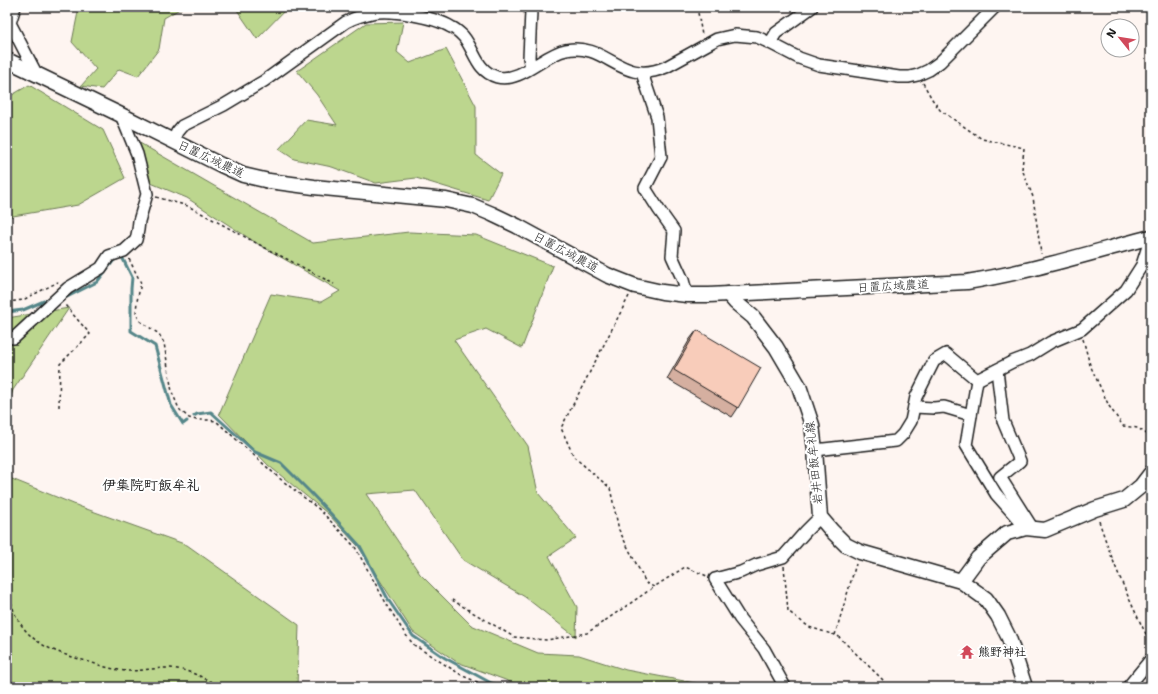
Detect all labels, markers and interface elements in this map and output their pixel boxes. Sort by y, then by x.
north arrow [1100,18,1140,58]
text: N [1103,25,1121,41]
street label: 日置広域農道 [175,137,247,181]
street label: 日置広域農道 [530,228,602,276]
street label: 日置広域農道 [857,276,929,296]
street label: 岩井田飯牟礼線 [802,420,826,506]
district label: 伊集院町飯牟礼 [102,476,200,494]
temple icon: 熊野神社 [959,644,975,660]
place label: 熊野神社 [978,644,1026,660]

